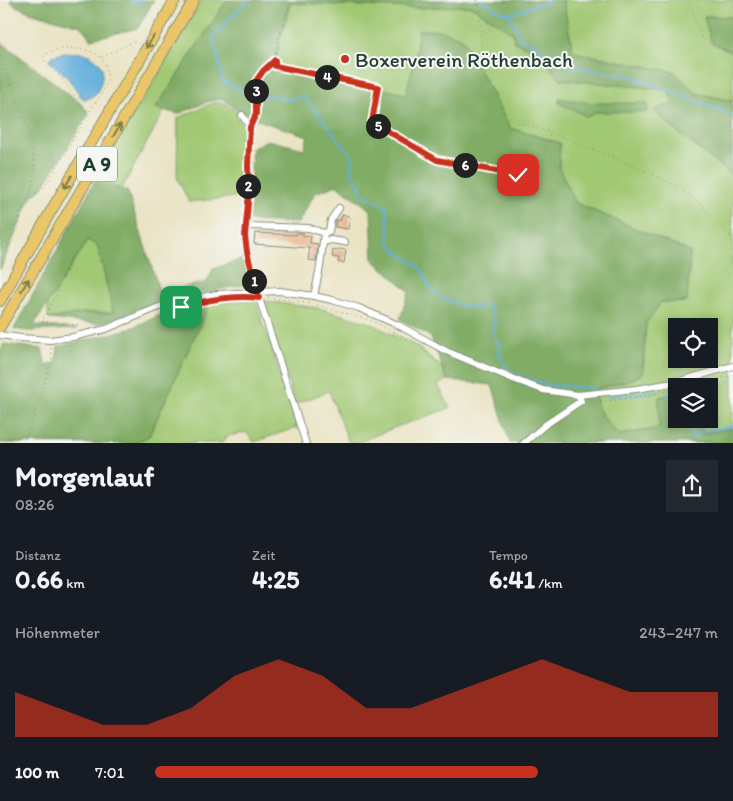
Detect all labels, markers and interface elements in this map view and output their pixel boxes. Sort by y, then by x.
one-way arrow [145,34,155,49]
place label: Boxerverein Röthenbach [355,47,573,72]
marker: Boxerverein Röthenbach [339,53,351,65]
pin: 4 [314,64,340,90]
text: 4 [323,69,332,86]
pin: 3 [244,78,268,104]
text: 3 [253,83,260,100]
pin: 5 [366,114,390,138]
text: 5 [375,118,382,135]
one-way arrow [112,124,122,138]
road number: A 9 [77,146,117,182]
pin: 6 [452,152,478,178]
pin [497,154,539,196]
text: 6 [462,157,469,174]
icon: check [504,161,532,189]
one-way arrow [62,174,72,189]
pin: 2 [236,174,260,198]
text: 2 [245,178,252,195]
pin: 1 [242,268,266,294]
text: 1 [251,273,258,290]
one-way arrow [20,279,30,293]
pin [160,286,202,328]
icon: arrive [167,293,195,321]
map controls [668,318,718,428]
button: locate [668,318,718,368]
button: layers [668,378,718,428]
text: Morgenlauf [15,459,154,493]
button: share [666,460,718,512]
text: 08:26 [15,495,54,514]
text: Distanz [15,547,61,564]
text: Zeit [252,547,276,564]
text: Tempo [489,547,528,564]
text: 0.66 [15,564,63,594]
text: 4:25 [252,564,299,594]
text: 6:41 [489,564,535,594]
text: km [63,575,85,592]
text: /km [535,575,563,592]
text: Höhenmeter [15,623,100,642]
text: 243–247 m [639,623,718,642]
text: 100 m [15,763,59,782]
text: 7:01 [95,763,124,782]

